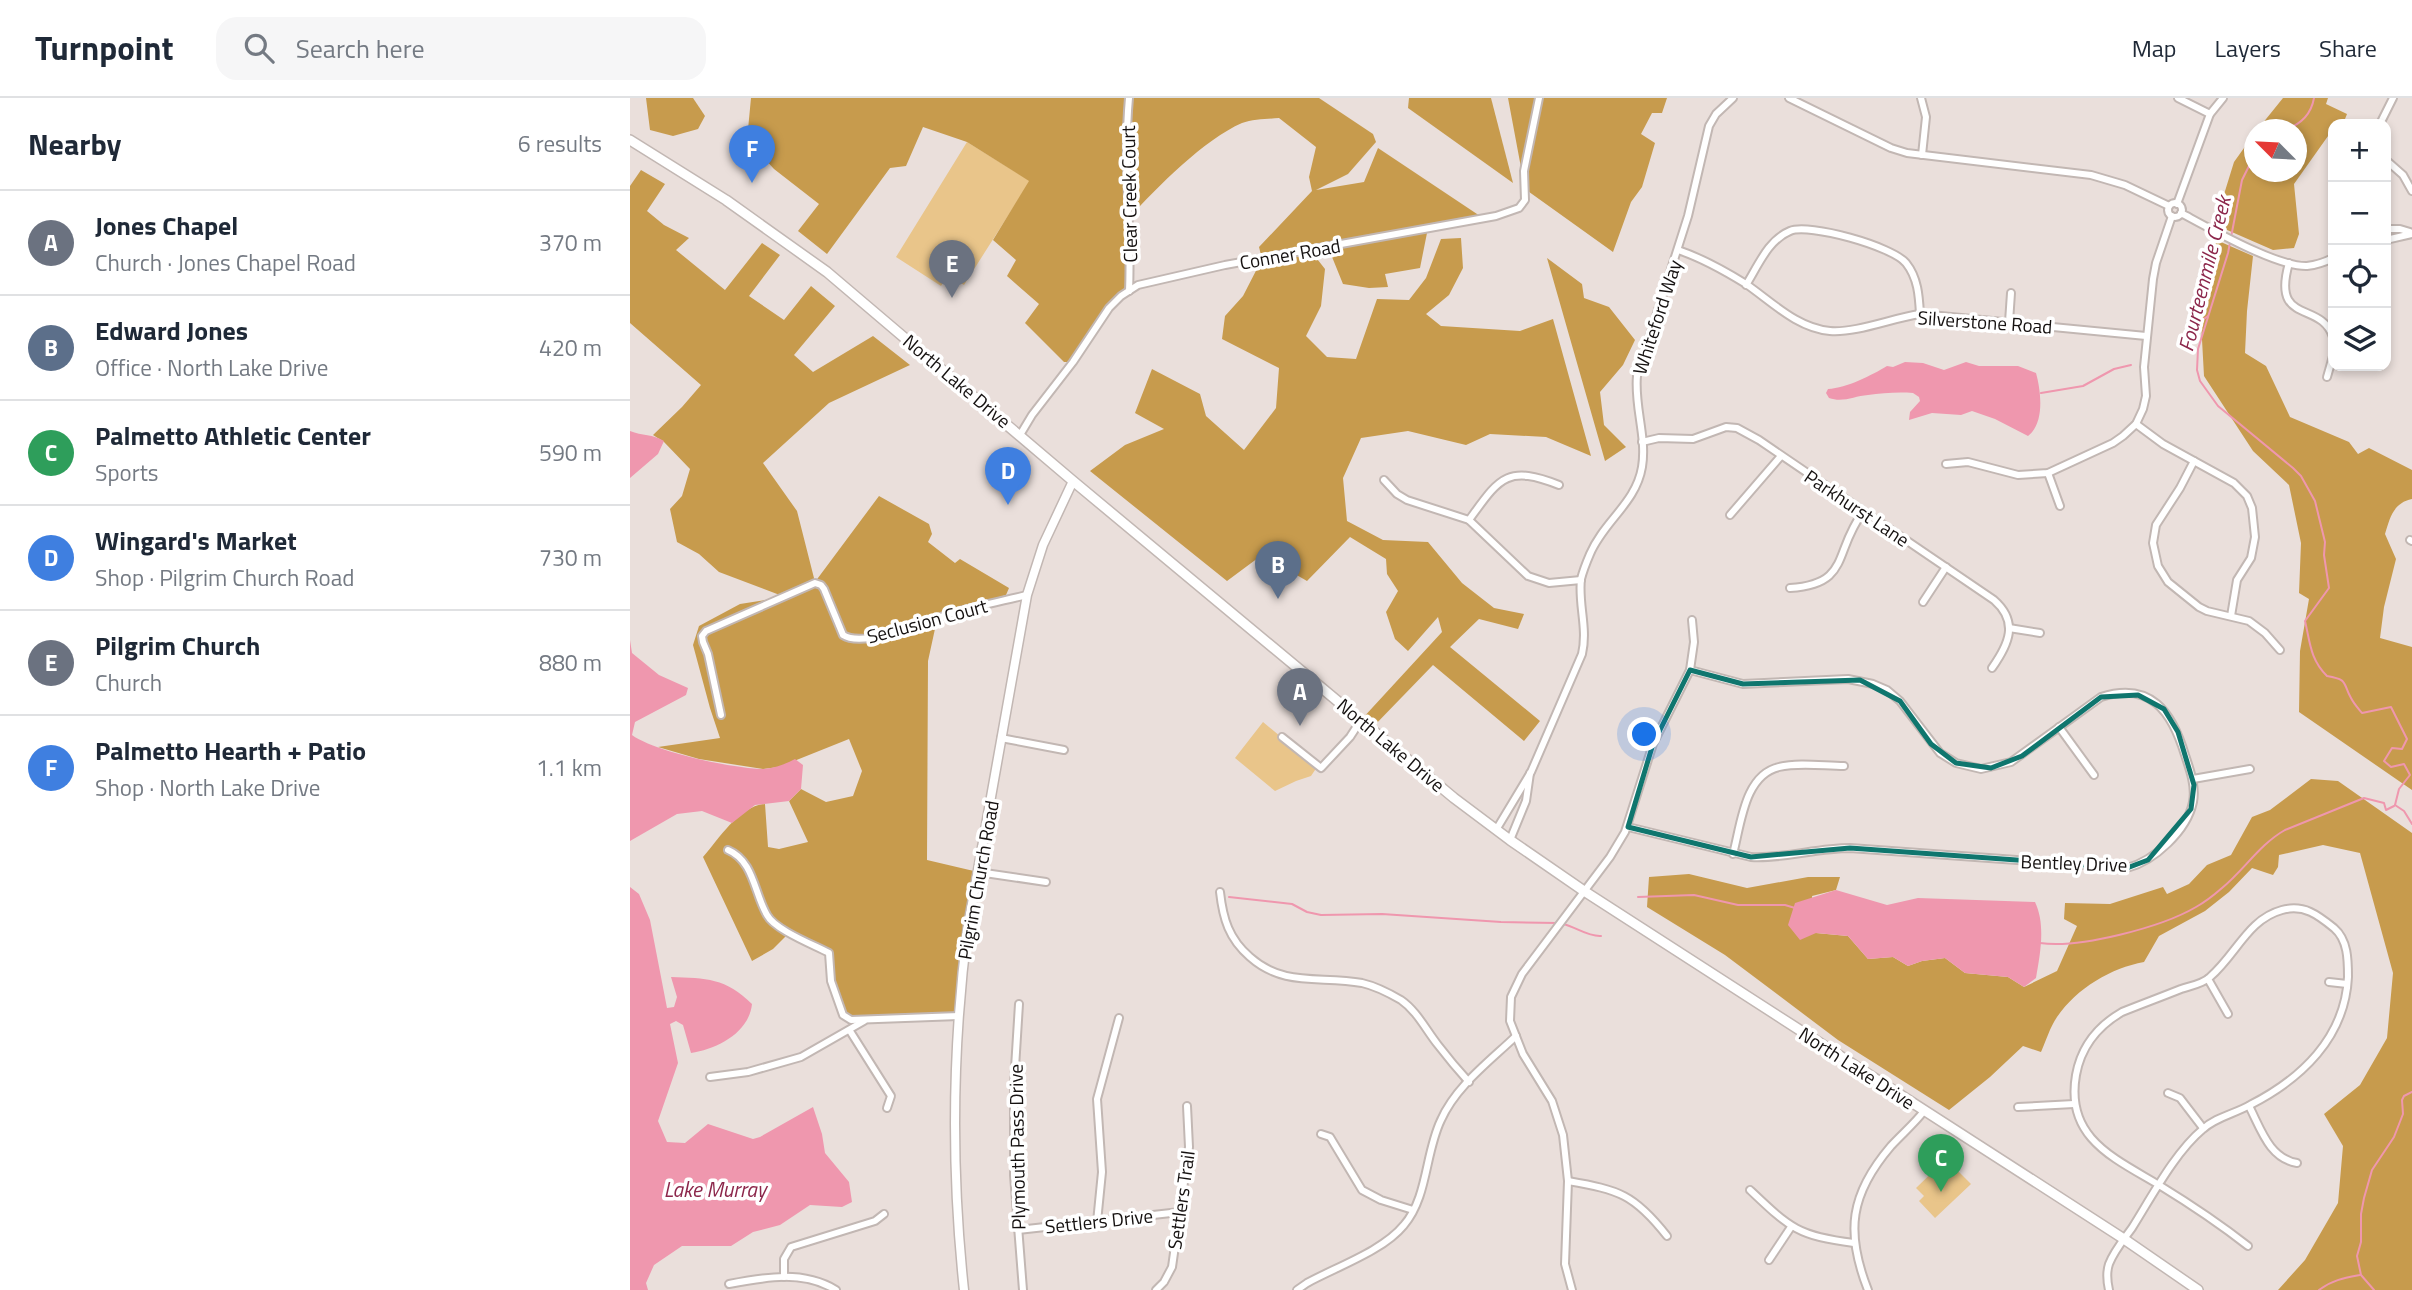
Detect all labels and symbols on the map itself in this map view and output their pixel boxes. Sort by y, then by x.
north arrow [2244,119,2307,182]
pin: F [729,125,775,183]
street label: Clear Creek Court [1113,125,1144,263]
water label: Fourteenmile Creek [2169,190,2239,355]
street label: Conner Road [1237,230,1343,277]
pin: E [929,240,975,298]
street label: Whiteford Way [1624,256,1689,378]
street label: Silverstone Road [1917,302,2053,341]
street label: North Lake Drive [897,327,1018,435]
pin: D [985,447,1031,505]
street label: Parkhurst Lane [1799,462,1916,554]
pin: B [1255,541,1301,599]
street label: Seclusion Court [863,590,991,651]
pin: A [1277,668,1323,726]
street label: North Lake Drive [1331,691,1452,799]
your location [1627,717,1661,751]
street label: Pilgrim Church Road [949,798,1006,962]
street label: Bentley Drive [2020,846,2128,879]
street label: North Lake Drive [1794,1019,1921,1116]
street label: Plymouth Pass Drive [1001,1064,1032,1230]
pin: C [1918,1134,1964,1192]
street label: Settlers Trail [1159,1149,1202,1251]
water label: Lake Murray [664,1173,769,1205]
street label: Settlers Drive [1044,1200,1154,1241]

